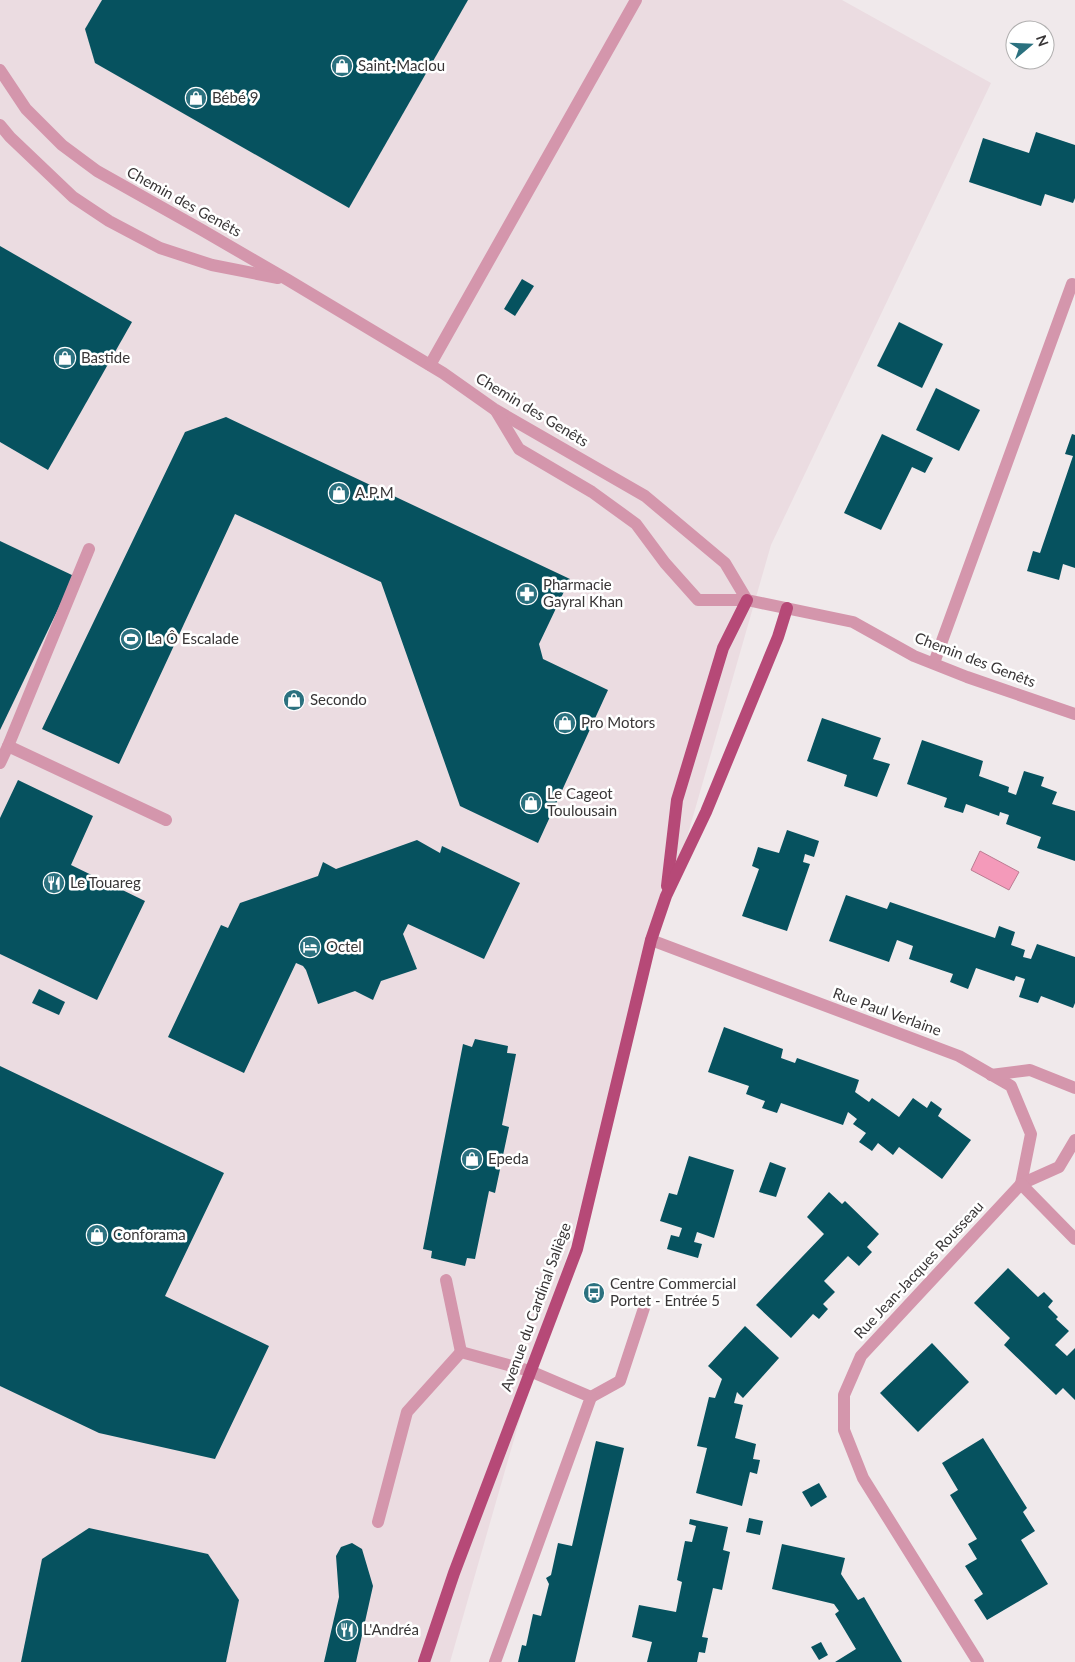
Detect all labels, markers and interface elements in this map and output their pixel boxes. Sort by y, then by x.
north arrow [1005,20,1055,70]
text: N [1033,33,1053,48]
shop icon: Saint-Maclou [330,54,354,78]
place label: Saint-Maclou [358,56,445,74]
shop icon: Bébé 9 [184,86,208,110]
place label: Bébé 9 [212,88,258,106]
street label: Chemin des Genêts [124,162,245,240]
shop icon: Bastide [53,346,77,370]
place label: Bastide [81,348,130,366]
street label: Chemin des Genêts [473,368,592,450]
shop icon: A.P.M [327,481,351,505]
place label: A.P.M [355,483,394,501]
place label: Pharmacie Gayral Khan [543,575,623,610]
pharmacy icon: Pharmacie Gayral Khan [515,582,539,606]
sports icon: La Ô Escalade [119,627,143,651]
street label: Chemin des Genêts [912,628,1038,690]
place label: La Ô Escalade [147,629,239,647]
shop icon: Secondo [282,688,306,712]
place label: Secondo [310,690,367,708]
shop icon: Pro Motors [553,711,577,735]
place label: Pro Motors [581,713,655,731]
place label: Le Cageot Toulousain [547,784,617,819]
shop icon: Le Cageot Toulousain [519,791,543,815]
restaurant icon: Le Touareg [42,871,66,895]
place label: Le Touareg [70,873,141,891]
hotel icon: Octel [298,935,322,959]
place label: Octel [326,937,362,955]
street label: Rue Paul Verlaine [831,983,944,1039]
shop icon: Epeda [460,1147,484,1171]
place label: Epeda [488,1149,529,1167]
street label: Rue Jean-Jacques Rousseau [850,1197,987,1342]
street label: Avenue du Cardinal Saliège [496,1220,574,1393]
shop icon: Conforama [85,1223,109,1247]
place label: Conforama [113,1225,186,1243]
place label: Centre Commercial Portet - Entrée 5 [610,1274,736,1309]
bus stop icon: Centre Commercial Portet - Entrée 5 [582,1281,606,1305]
restaurant icon: L'Andréa [335,1618,359,1642]
place label: L'Andréa [363,1620,419,1638]

